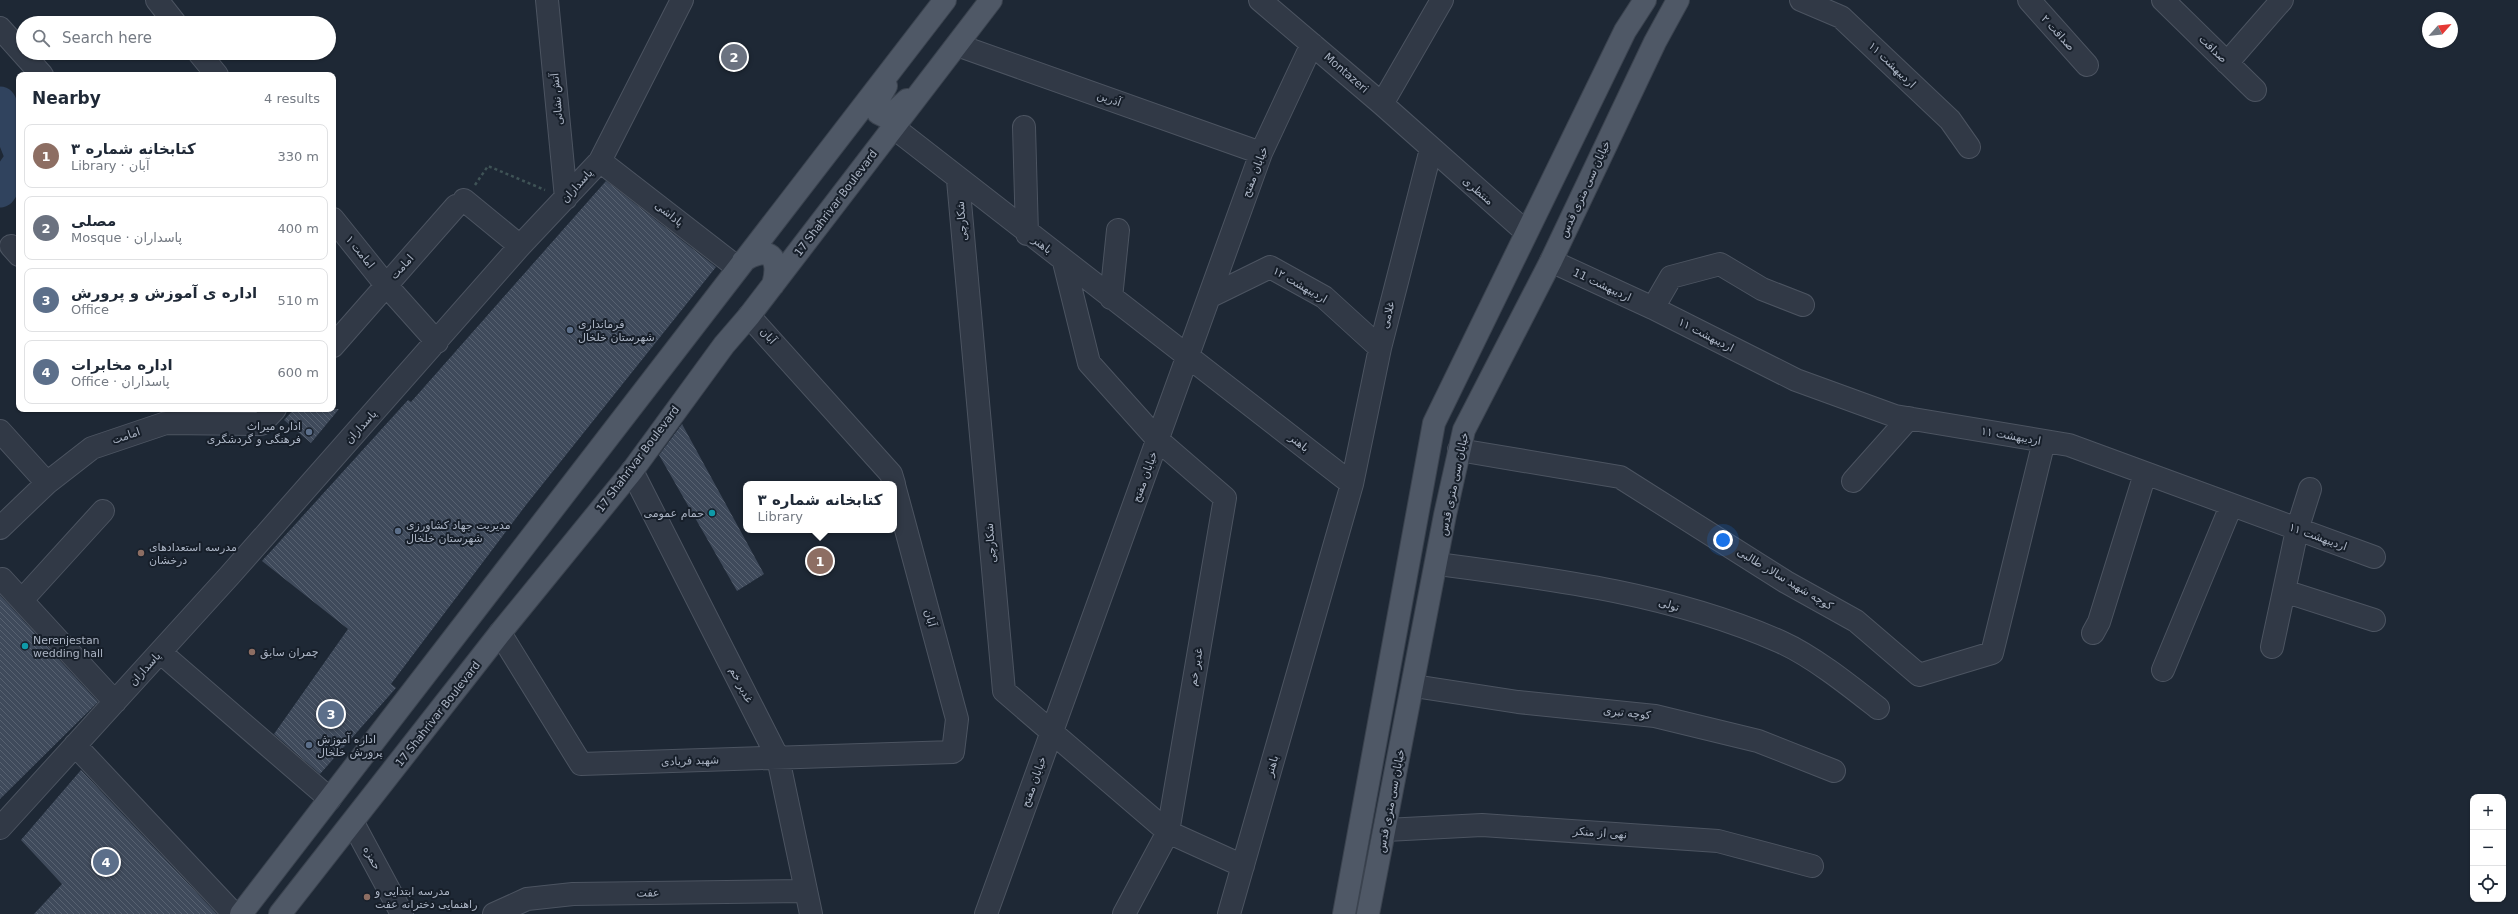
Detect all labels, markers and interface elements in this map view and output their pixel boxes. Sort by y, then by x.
street label: صداقت ۲ [2039,12,2077,54]
north arrow [2422,12,2458,48]
search box [16,16,336,60]
icon: search [30,27,52,49]
text: Search here [62,29,152,47]
street label: صداقت [2196,32,2230,66]
street label: ۱۱ اردیبهشت [1866,39,1918,91]
pin: 2 [721,42,747,72]
street label: Montazeri [1321,50,1371,96]
street label: آتش نشانی [547,72,566,126]
text: Nearby [32,88,101,108]
street label: آذرین [1095,88,1124,110]
text: 4 results [264,91,320,106]
street label: خیابان سی متری قدس [1557,139,1613,239]
text: کتابخانه شماره ۳ [71,140,196,158]
street label: خیابان مفتح [1239,145,1271,199]
street label: 17 Shahrivar Boulevard [792,147,880,259]
text: 1 [41,149,51,164]
text: 330 m [277,149,319,164]
text: Library · آبان [71,158,150,173]
street label: پاسداران [558,166,596,206]
street label: منتظری [1460,174,1496,208]
street label: پاداشی [652,199,686,229]
street label: شکارچی [954,201,970,241]
text: مصلی [71,212,116,230]
text: 2 [41,221,51,236]
text: 400 m [277,221,319,236]
text: Mosque · پاسداران [71,230,182,245]
street label: امامت ۱ [343,233,377,271]
street label: باهنر [1029,233,1055,257]
street label: امامت [387,252,417,282]
street label: ۱۲ اردیبهشت [1270,264,1330,306]
street label: 11 اردیبهشت [1571,266,1633,304]
text: اداره ی آموزش و پرورش [71,284,257,302]
text: 3 [41,293,51,308]
text: 510 m [277,293,319,308]
street label: غلامی [1378,300,1398,330]
text: Office [71,302,109,317]
street label: ۱۱ اردیبهشت [1676,315,1736,355]
place label: فرمانداری شهرستان خلخال [578,318,655,344]
street label: آبان [757,324,780,348]
marker: فرمانداری شهرستان خلخال [565,325,575,335]
text: اداره مخابرات [71,356,173,374]
text: 4 [41,365,51,380]
text: 600 m [277,365,319,380]
text: Office · پاسداران [71,374,170,389]
street label: 17 Shahrivar Boulevard [594,403,682,515]
street label: پاسداران [342,407,380,447]
place label: اداره میراث فرهنگی و گردشگری [207,420,301,446]
street label: ۱۱ اردیبهشت [1980,424,2042,448]
street label: امامت [110,425,142,447]
marker: اداره میراث فرهنگی و گردشگری [304,427,314,437]
street label: باهنر [1286,431,1312,455]
street label: خیابان سی متری قدس [1437,431,1471,537]
street label: خیابان مفتح [1130,450,1160,504]
popup [743,481,897,533]
text: کتابخانه شماره ۳ [758,491,882,509]
place label: حمام عمومی [644,507,704,520]
marker: حمام عمومی [707,508,717,518]
text: Library [758,509,803,524]
place label: مدیریت جهاد کشاورزی شهرستان خلخال [406,519,511,545]
street label: ۱۱ اردیبهشت [2287,521,2349,553]
street label: شکارچی [983,523,999,563]
marker: مدیریت جهاد کشاورزی شهرستان خلخال [393,526,403,536]
your location [1713,530,1733,550]
place label: مدرسه استعدادهای درخشان [149,541,237,567]
street label: کوچه شهید سالار طالبی [1735,545,1836,613]
pin: 1 [807,546,833,576]
marker: مدرسه استعدادهای درخشان [136,548,146,558]
street label: تولی [1657,596,1681,614]
street label: آبان [921,608,940,629]
place label: Nerenjestan wedding hall [33,634,103,660]
marker: Nerenjestan wedding hall [20,641,30,651]
place label: چمران سابق [260,646,319,660]
marker: چمران سابق [247,647,257,657]
street label: غدیر خم [1186,647,1206,687]
street label: پاسداران [126,649,164,689]
street label: 17 Shahrivar Boulevard [393,659,483,769]
street label: غدیر خم [727,665,756,705]
pin: 3 [318,699,344,729]
street label: کوچه تبری [1602,704,1652,722]
place label: اداره آموزش پرورش خلخال [317,732,383,759]
marker: اداره آموزش پرورش خلخال [304,740,314,750]
street label: خیابان سی متری قدس [1375,748,1407,854]
street label: شهید فریادی [661,753,719,769]
street label: باهنر [1262,754,1281,779]
street label: خیابان مفتح [1019,755,1049,809]
map controls [2470,794,2506,902]
button: + [2470,794,2506,830]
street label: نهی از منکر [1572,825,1627,841]
button: − [2470,830,2506,866]
street label: حمزه [360,844,384,872]
pin: 4 [93,847,119,877]
button: locate [2470,866,2506,902]
place label: مدرسه ابتدایی و راهنمایی دخترانه عفت [374,885,477,911]
street label: عفت [636,886,660,900]
marker: مدرسه ابتدایی و راهنمایی دخترانه عفت [362,892,372,902]

